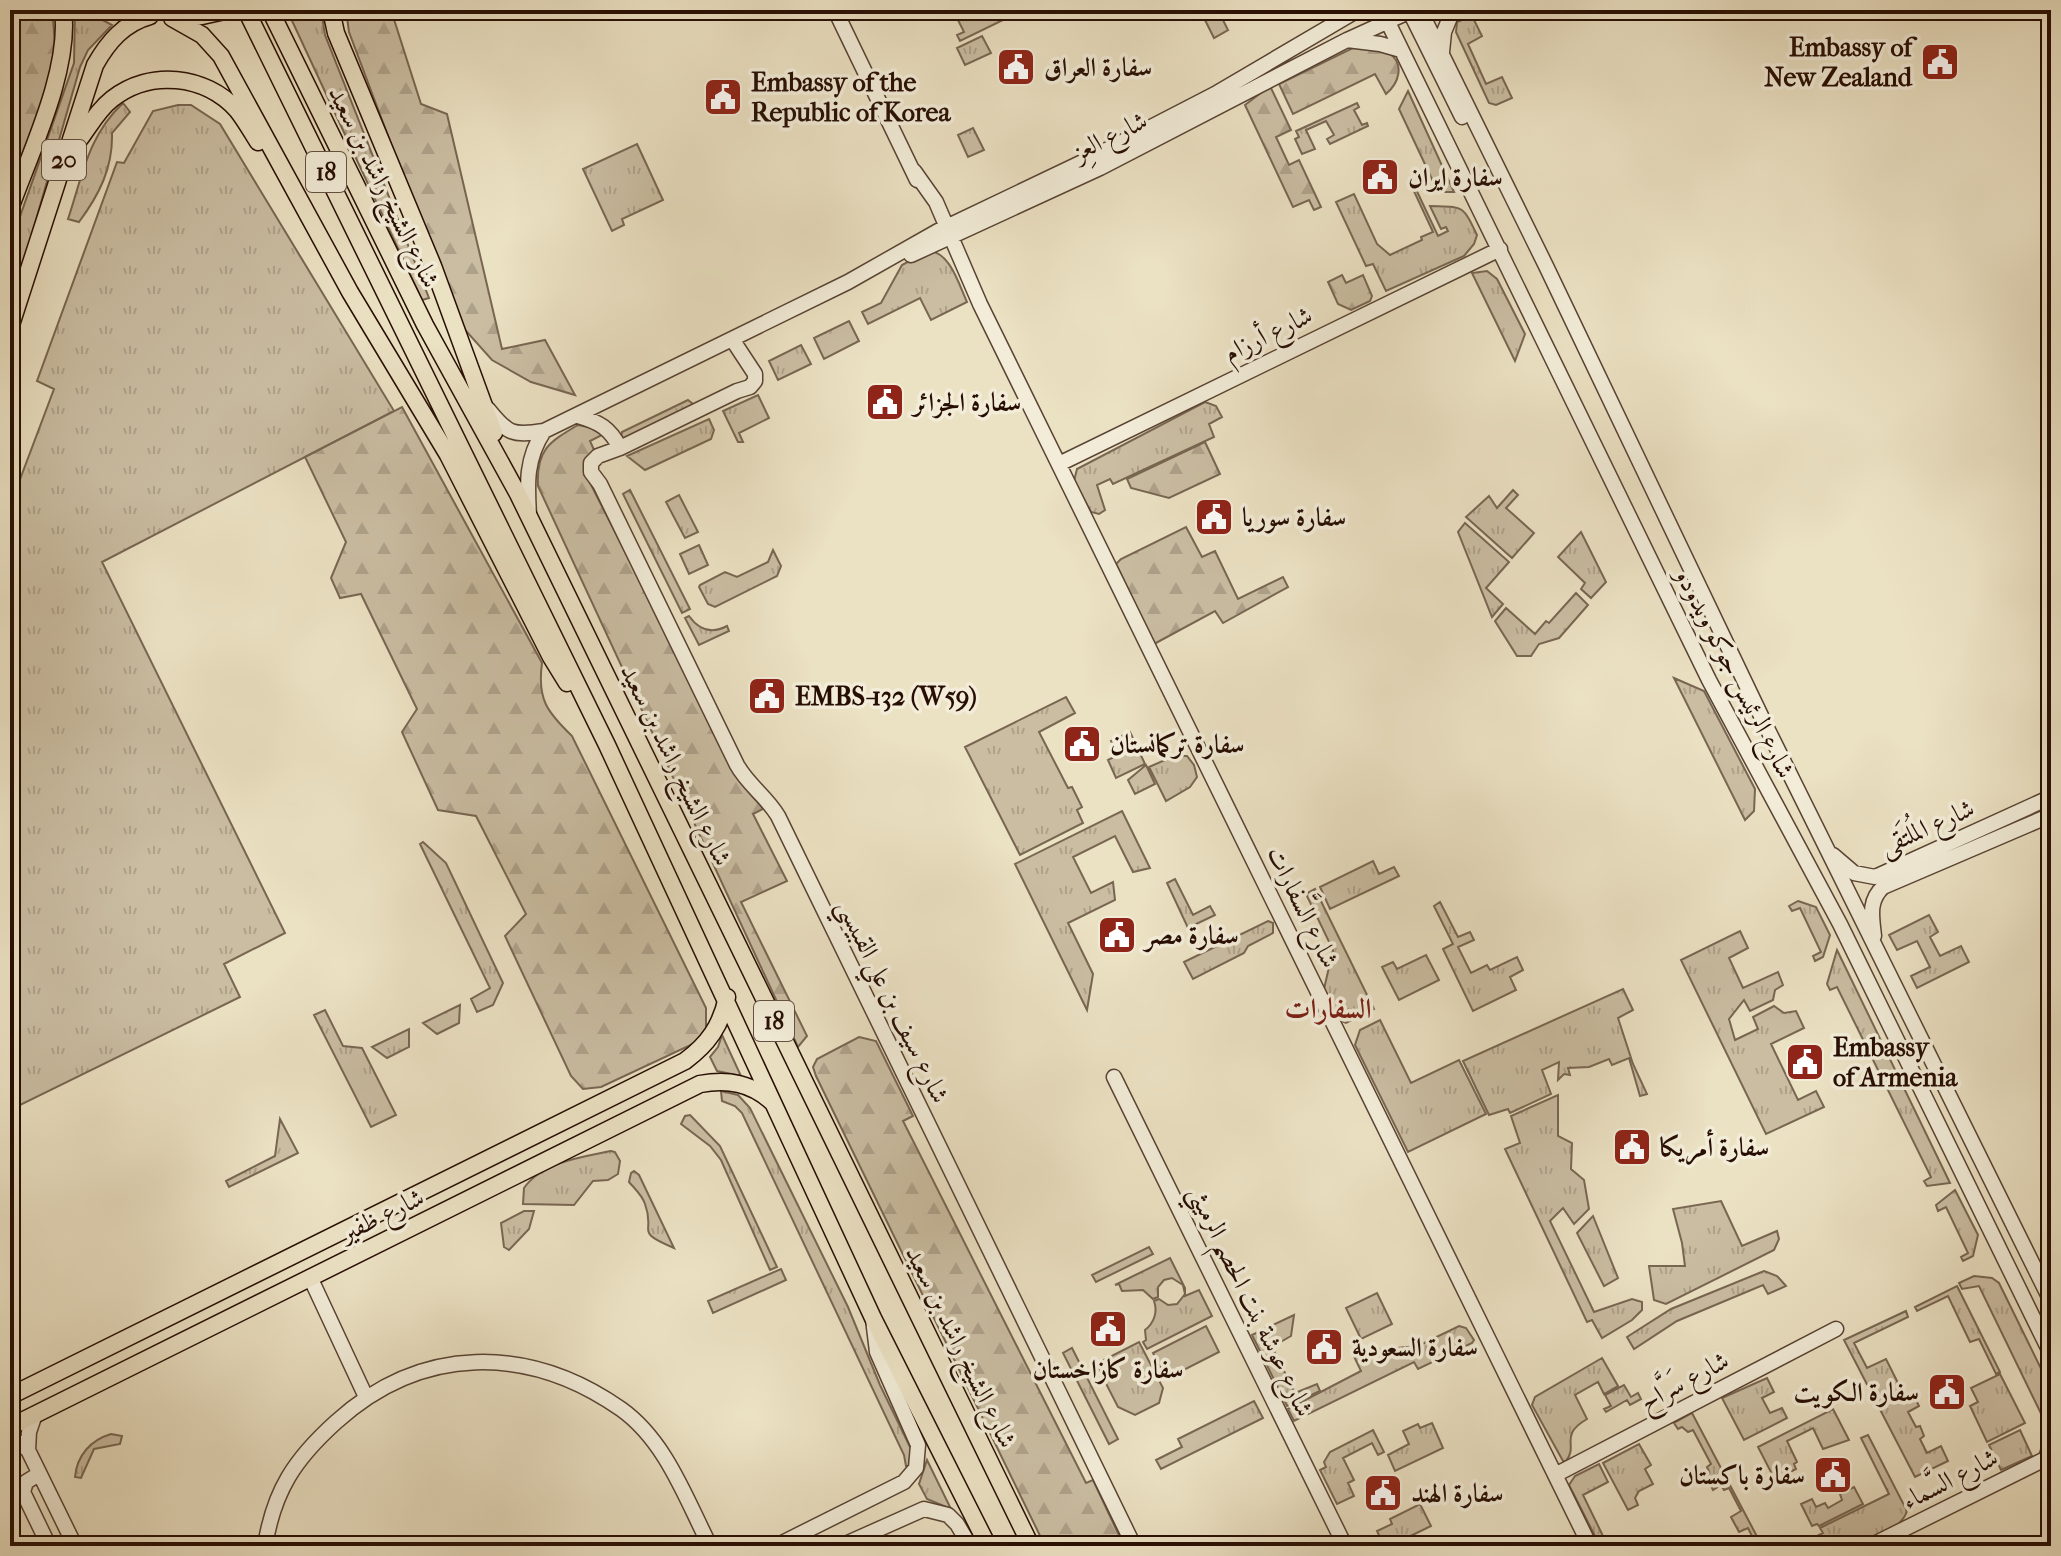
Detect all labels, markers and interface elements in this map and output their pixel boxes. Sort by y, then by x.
place label: Embassy of New Zealand [1764,32,1917,93]
public building icon: Embassy of New Zealand [1919,41,1961,83]
public building icon: سفارة العراق [995,46,1037,88]
place label: سفارة العراق [1044,52,1152,84]
place label: Embassy of the Republic of Korea [751,67,951,128]
public building icon: Embassy of the Republic of Korea [702,76,744,118]
street label: شارع الشيخ راشد بن سعيد [315,81,446,296]
street label: شارع العِز [1065,105,1155,174]
road number: 20 [42,140,86,180]
road number: 18 [306,152,346,192]
public building icon: سفارة ايران [1359,156,1401,198]
place label: سفارة ايران [1408,162,1503,193]
street label: شارع أرزام [1218,297,1321,375]
public building icon: سفارة الجزائر [864,381,906,423]
place label: سفارة الجزائر [910,387,1021,419]
public building icon: سفارة سوريا [1193,496,1235,538]
place label: سفارة سوريا [1242,502,1346,534]
street label: شارع الرئيس جوكو ويدودو [1662,560,1801,786]
street label: شارع الشيخ راشد بن سعيد [607,659,738,874]
public building icon: EMBS-132 (W59) [746,675,788,717]
place label: EMBS-132 (W59) [795,681,977,712]
public building icon: سفارة تركمانستان [1061,723,1103,765]
place label: سفارة تركمانستان [1110,729,1245,760]
street label: شارع المُلتَقى [1872,787,1982,867]
street label: شارع السَّفارات [1255,838,1351,976]
street label: شارع سيف بن علي القبيسي [822,894,956,1112]
public building icon: سفارة مصر [1096,914,1138,956]
place label: سفارة مصر [1142,920,1239,953]
district label: السفارات [1284,992,1372,1025]
road number: 18 [754,1001,794,1041]
place label: Embassy of Armenia [1833,1032,1958,1093]
public building icon: Embassy of Armenia [1784,1041,1826,1083]
public building icon: سفارة أمريكا [1611,1126,1653,1168]
place label: سفارة أمريكا [1660,1129,1769,1166]
street label: شارع عوشة بنت الحصم الرميثي [1173,1180,1320,1426]
street label: شارع ظفير [332,1181,432,1255]
street label: شارع الشيخ راشد بن سعيد [892,1241,1023,1456]
public building icon: سفارة كازاخستان [1087,1308,1129,1350]
public building icon: سفارة السعودية [1303,1326,1345,1368]
place label: سفارة السعودية [1352,1332,1478,1364]
street label: شارع سَرَّاح [1631,1339,1738,1424]
place label: سفارة كازاخستان [1032,1354,1184,1385]
public building icon: سفارة الكويت [1926,1371,1968,1413]
place label: سفارة الكويت [1794,1377,1919,1409]
street label: شارع السَّماء [1894,1436,2006,1522]
public building icon: سفارة باكستان [1812,1454,1854,1496]
place label: سفارة باكستان [1679,1460,1805,1491]
public building icon: سفارة الهند [1362,1472,1404,1514]
place label: سفارة الهند [1411,1478,1503,1509]

